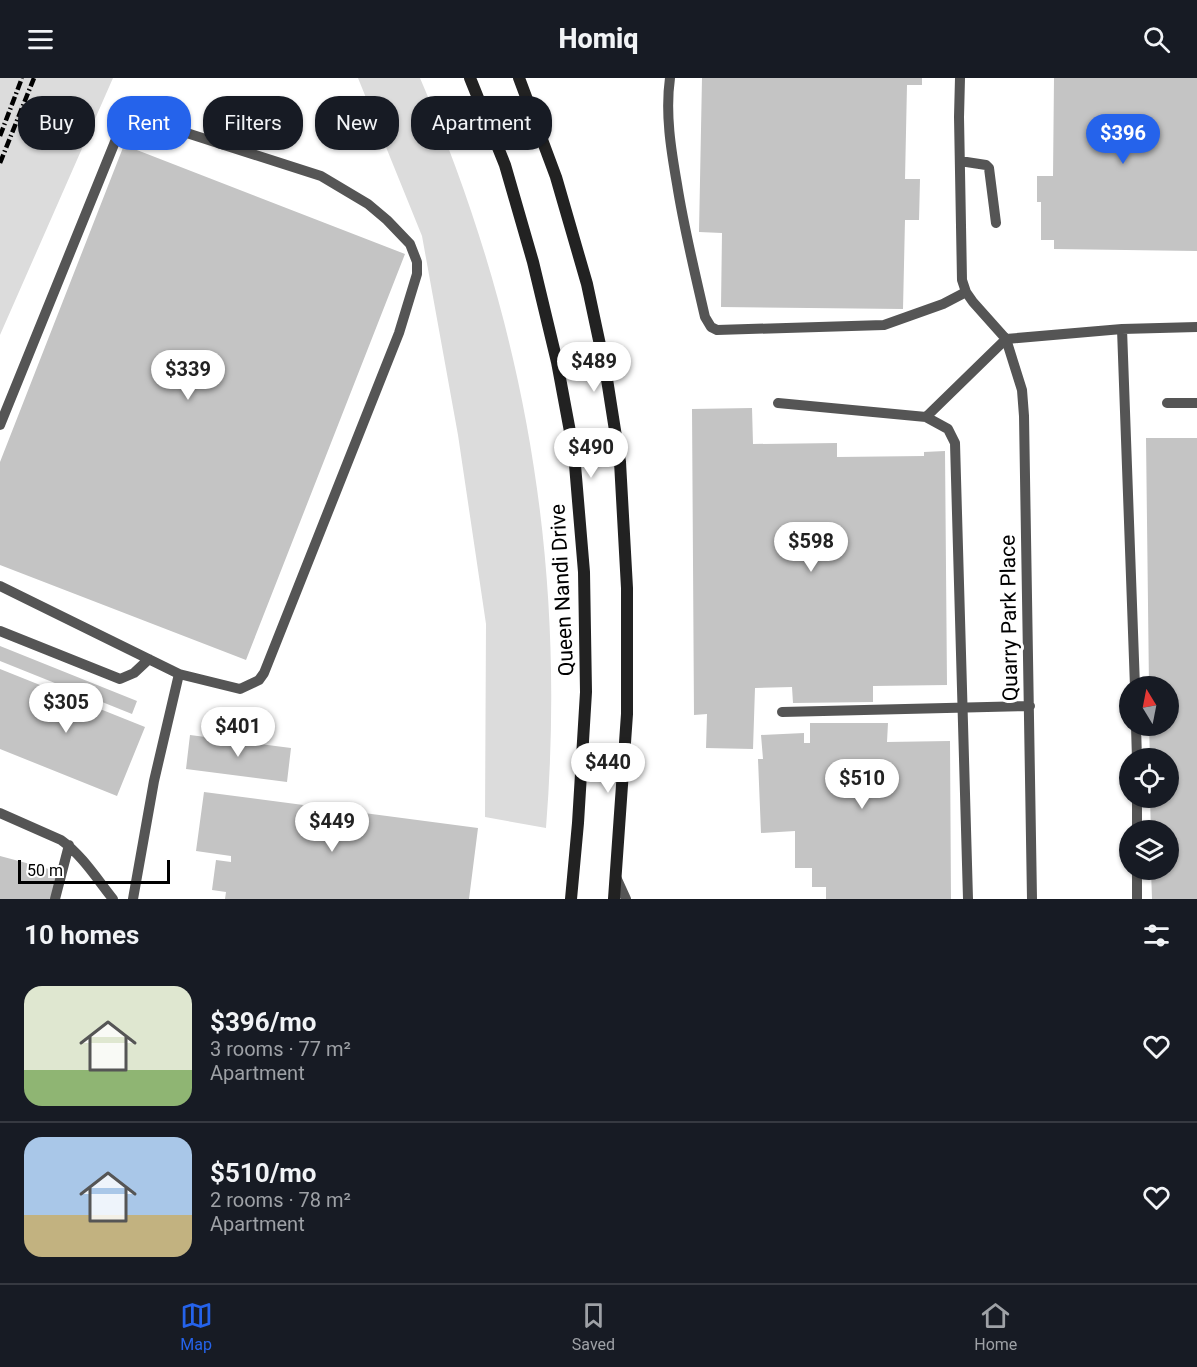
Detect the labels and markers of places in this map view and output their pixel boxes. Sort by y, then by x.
pin: $396 [1087,114,1159,165]
pin: $489 [558,342,630,393]
pin: $339 [152,350,224,401]
pin: $490 [555,428,627,479]
pin: $598 [775,522,847,573]
pin: $305 [30,683,102,734]
pin: $401 [202,707,274,758]
pin: $440 [572,743,644,794]
pin: $510 [826,759,898,810]
pin: $449 [296,802,368,853]

